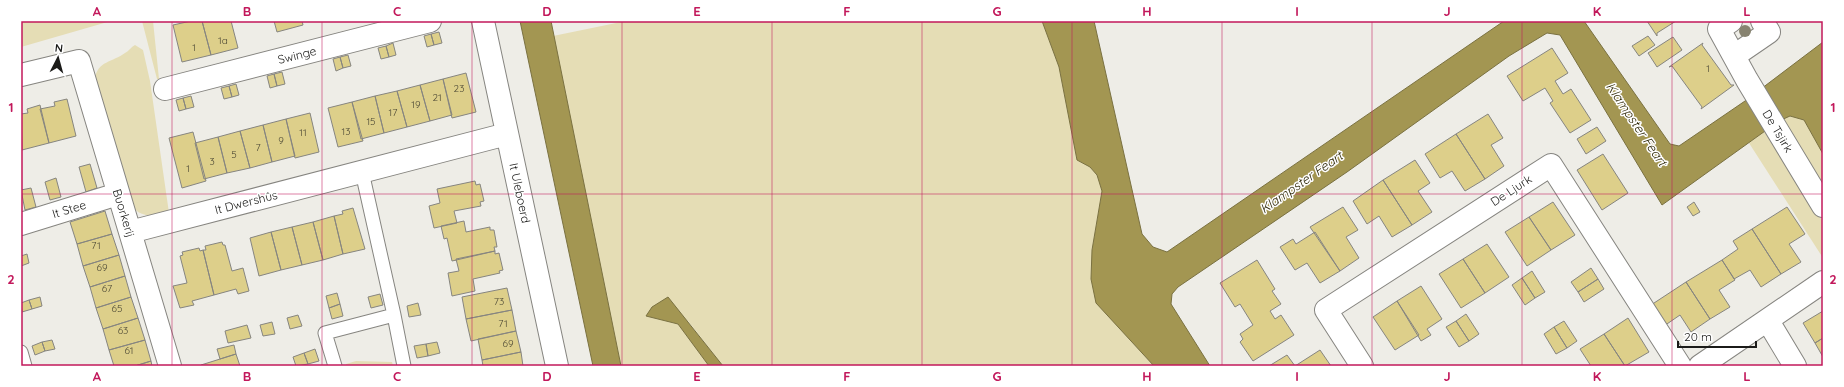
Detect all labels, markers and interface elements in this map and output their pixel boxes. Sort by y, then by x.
text: A [93,3,102,19]
text: B [243,3,251,19]
text: C [393,3,401,19]
text: D [542,3,552,19]
text: E [693,3,701,19]
text: F [843,3,851,19]
text: G [992,3,1002,19]
text: H [1142,3,1152,19]
text: I [1295,3,1299,19]
text: J [1443,3,1451,19]
text: K [1593,3,1602,19]
text: L [1743,3,1751,19]
house number: 1a [218,34,228,47]
north arrow [38,38,78,78]
text: N [54,41,64,55]
house number: 1 [192,41,196,54]
street label: Swinge [276,43,318,67]
house number: 1 [1706,62,1710,75]
water label: Klampster Feart [1603,79,1672,170]
house number: 23 [454,82,464,95]
house number: 21 [432,91,442,104]
house number: 19 [411,98,421,111]
text: 1 [8,99,14,115]
text: 1 [1830,99,1836,115]
house number: 17 [389,106,397,119]
street label: De Tsjirk [1759,107,1797,155]
house number: 15 [366,115,376,128]
house number: 13 [342,125,350,138]
house number: 11 [299,126,307,139]
house number: 9 [278,134,284,147]
house number: 7 [255,141,261,154]
water label: Klampster Feart [1256,147,1347,217]
house number: 5 [231,148,237,161]
house number: 3 [209,155,215,168]
street label: It Uleboerd [506,161,534,225]
house number: 1 [186,162,190,175]
street label: De Ljurk [1488,171,1534,209]
street label: Buorkerij [110,187,138,239]
street label: It Dwershûs [213,187,279,217]
street label: It Stee [50,197,88,221]
house number: 71 [91,239,101,252]
house number: 69 [97,261,108,274]
text: 2 [7,271,15,287]
text: 2 [1829,271,1837,287]
house number: 67 [102,282,112,295]
house number: 73 [494,295,504,308]
house number: 65 [112,302,122,315]
house number: 71 [498,317,508,330]
scale bar [1678,323,1756,349]
house number: 63 [118,324,128,337]
text: 20 m [1684,329,1712,344]
house number: 69 [503,337,514,350]
house number: 61 [124,344,134,357]
text: A [93,368,102,384]
text: B [243,368,251,384]
text: C [393,368,401,384]
text: D [542,368,552,384]
text: E [693,368,701,384]
text: F [843,368,851,384]
text: G [992,368,1002,384]
text: H [1142,368,1152,384]
text: I [1295,368,1299,384]
text: J [1443,368,1451,384]
text: K [1593,368,1602,384]
text: L [1743,368,1751,384]

